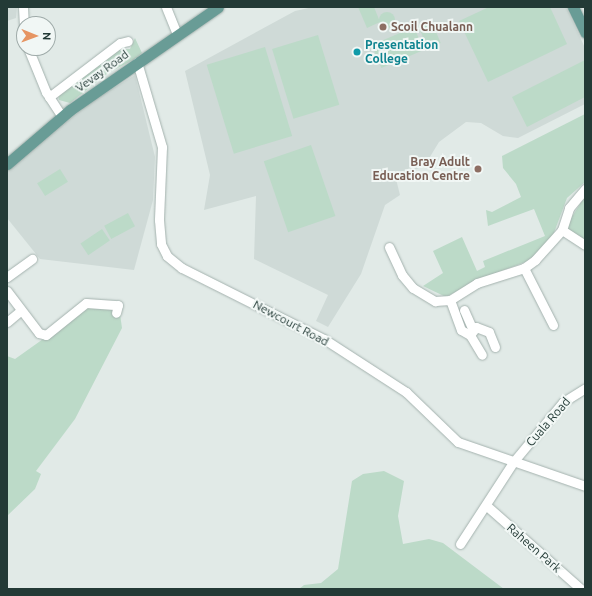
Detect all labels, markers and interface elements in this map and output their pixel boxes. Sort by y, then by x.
north arrow [16,16,56,56]
place label: Scoil Chualann [391,20,473,34]
marker: Scoil Chualann [378,22,388,32]
text: N [41,32,53,40]
place label: Presentation College [365,38,438,66]
street label: Vevay Road [73,47,131,95]
marker: Presentation College [352,47,362,57]
place label: Bray Adult Education Centre [373,155,470,183]
marker: Bray Adult Education Centre [473,164,483,174]
street label: Newcourt Road [251,297,331,349]
street label: Cuala Road [523,395,573,449]
street label: Raheen Park [504,521,564,575]

